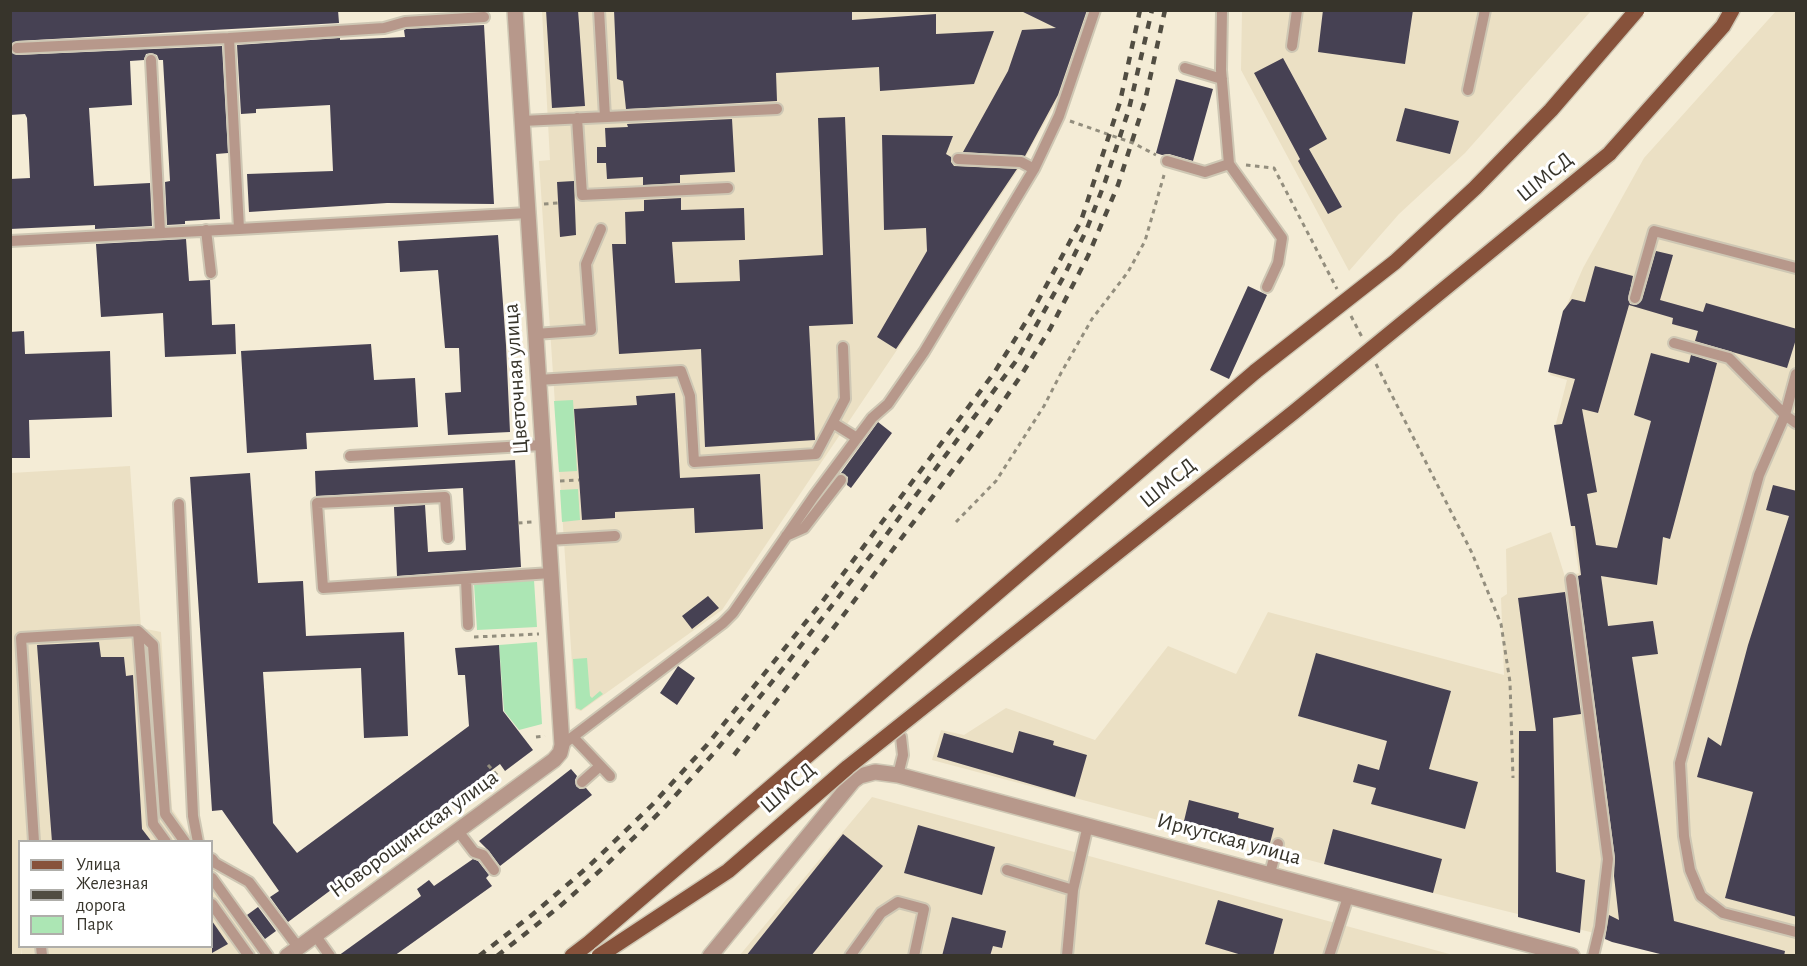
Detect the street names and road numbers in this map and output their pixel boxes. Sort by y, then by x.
street label: ШМСД [1511,146,1579,208]
street label: Цветочная улица [498,302,534,456]
street label: ШМСД [1134,452,1202,514]
street label: ШМСД [755,757,821,819]
street label: Новорощинская улица [325,764,503,904]
street label: Иркутская улица [1154,807,1304,871]

